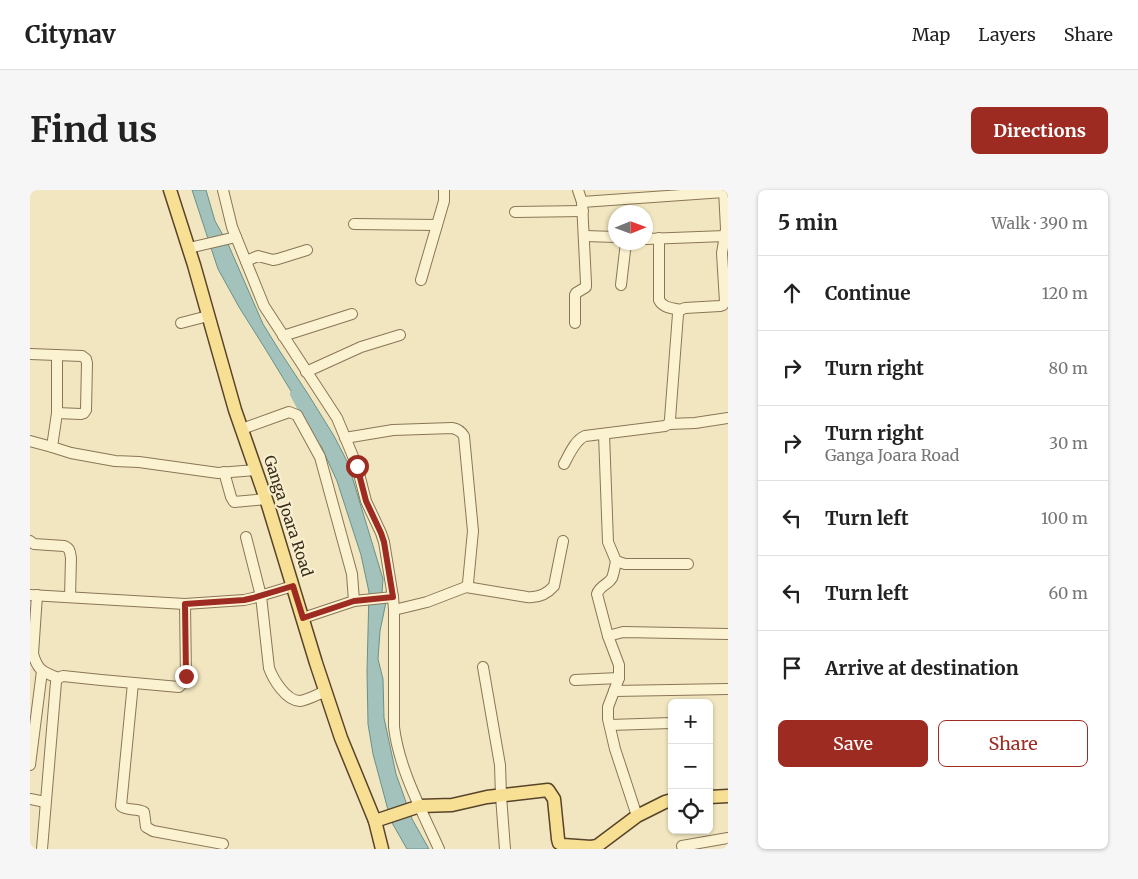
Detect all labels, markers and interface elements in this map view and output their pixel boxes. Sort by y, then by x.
text: Citynav [25,19,116,50]
text: Map [912,23,950,46]
text: Layers [978,23,1036,46]
text: Share [1064,23,1113,46]
button: Directions [971,107,1108,154]
text: Find us [30,108,157,152]
north arrow [608,205,653,250]
text: 5 min [778,209,838,236]
text: Walk · 390 m [991,213,1088,233]
icon: ahead [778,279,806,307]
text: Continue [825,281,911,305]
text: 120 m [1042,283,1088,303]
icon: right [778,354,806,382]
text: Turn right [825,356,924,380]
text: 80 m [1049,358,1088,378]
text: Turn right [825,421,924,445]
icon: right [778,429,806,457]
text: 30 m [1049,433,1088,453]
text: Ganga Joara Road [825,445,959,465]
street label: Ganga Joara Road [260,453,317,579]
route start [346,455,369,478]
icon: left [778,504,806,532]
text: Turn left [825,506,909,530]
text: 100 m [1041,508,1088,528]
icon: left [778,579,806,607]
text: Turn left [825,581,909,605]
text: 60 m [1048,583,1088,603]
icon: arrive [778,654,806,682]
text: Arrive at destination [825,656,1019,680]
route end [175,665,198,688]
map controls [668,699,713,834]
button: + [668,699,713,744]
button: Save [778,720,928,767]
button: Share [938,720,1088,767]
button: − [668,744,713,789]
button: locate [668,789,713,834]

